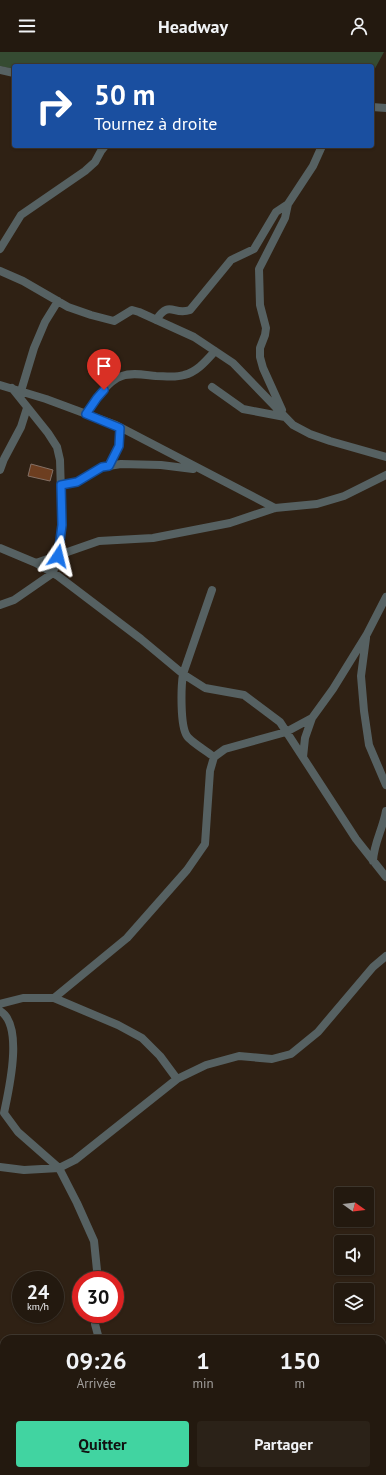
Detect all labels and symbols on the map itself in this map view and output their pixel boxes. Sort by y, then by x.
pin [87,349,121,390]
position arrow [37,535,79,577]
north arrow [334,1187,374,1227]
speed limit sign: 30 [72,1271,124,1323]

